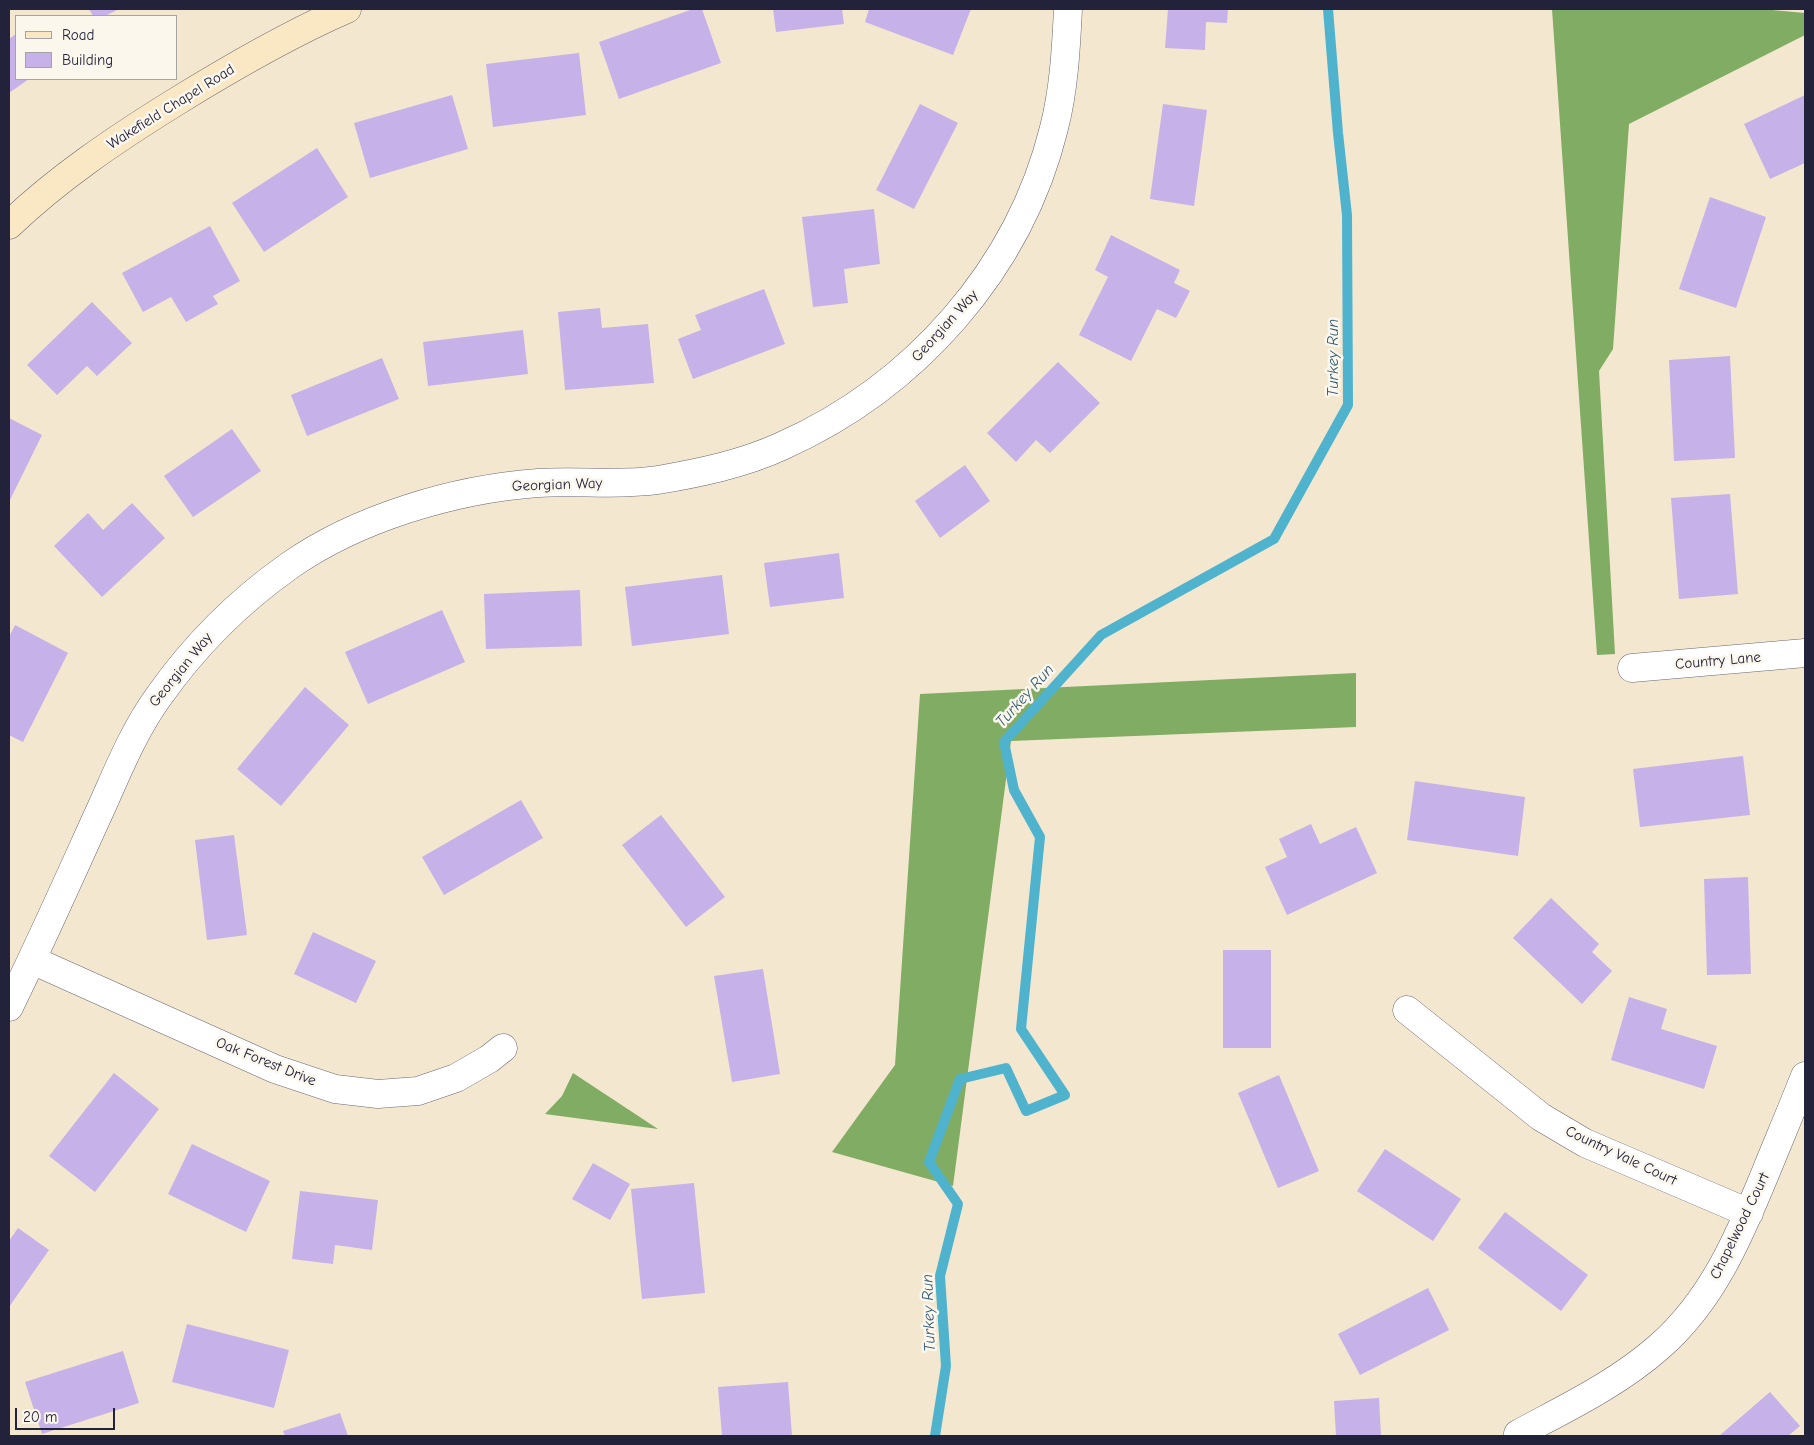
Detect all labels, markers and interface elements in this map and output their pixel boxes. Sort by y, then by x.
legend [15,15,178,80]
text: Road [62,26,94,44]
text: Building [62,51,113,69]
street label: Wakefield Chapel Road [104,61,238,153]
street label: Georgian Way [908,286,982,366]
water label: Turkey Run [1323,319,1343,397]
street label: Georgian Way [511,474,603,496]
street label: Georgian Way [146,629,216,711]
street label: Country Lane [1674,648,1762,674]
water label: Turkey Run [992,661,1058,731]
street label: Oak Forest Drive [213,1034,319,1090]
street label: Country Vale Court [1562,1122,1680,1190]
street label: Chapelwood Court [1706,1170,1774,1282]
water label: Turkey Run [918,1274,940,1352]
scale bar [18,1398,118,1430]
text: 20 m [23,1408,57,1426]

